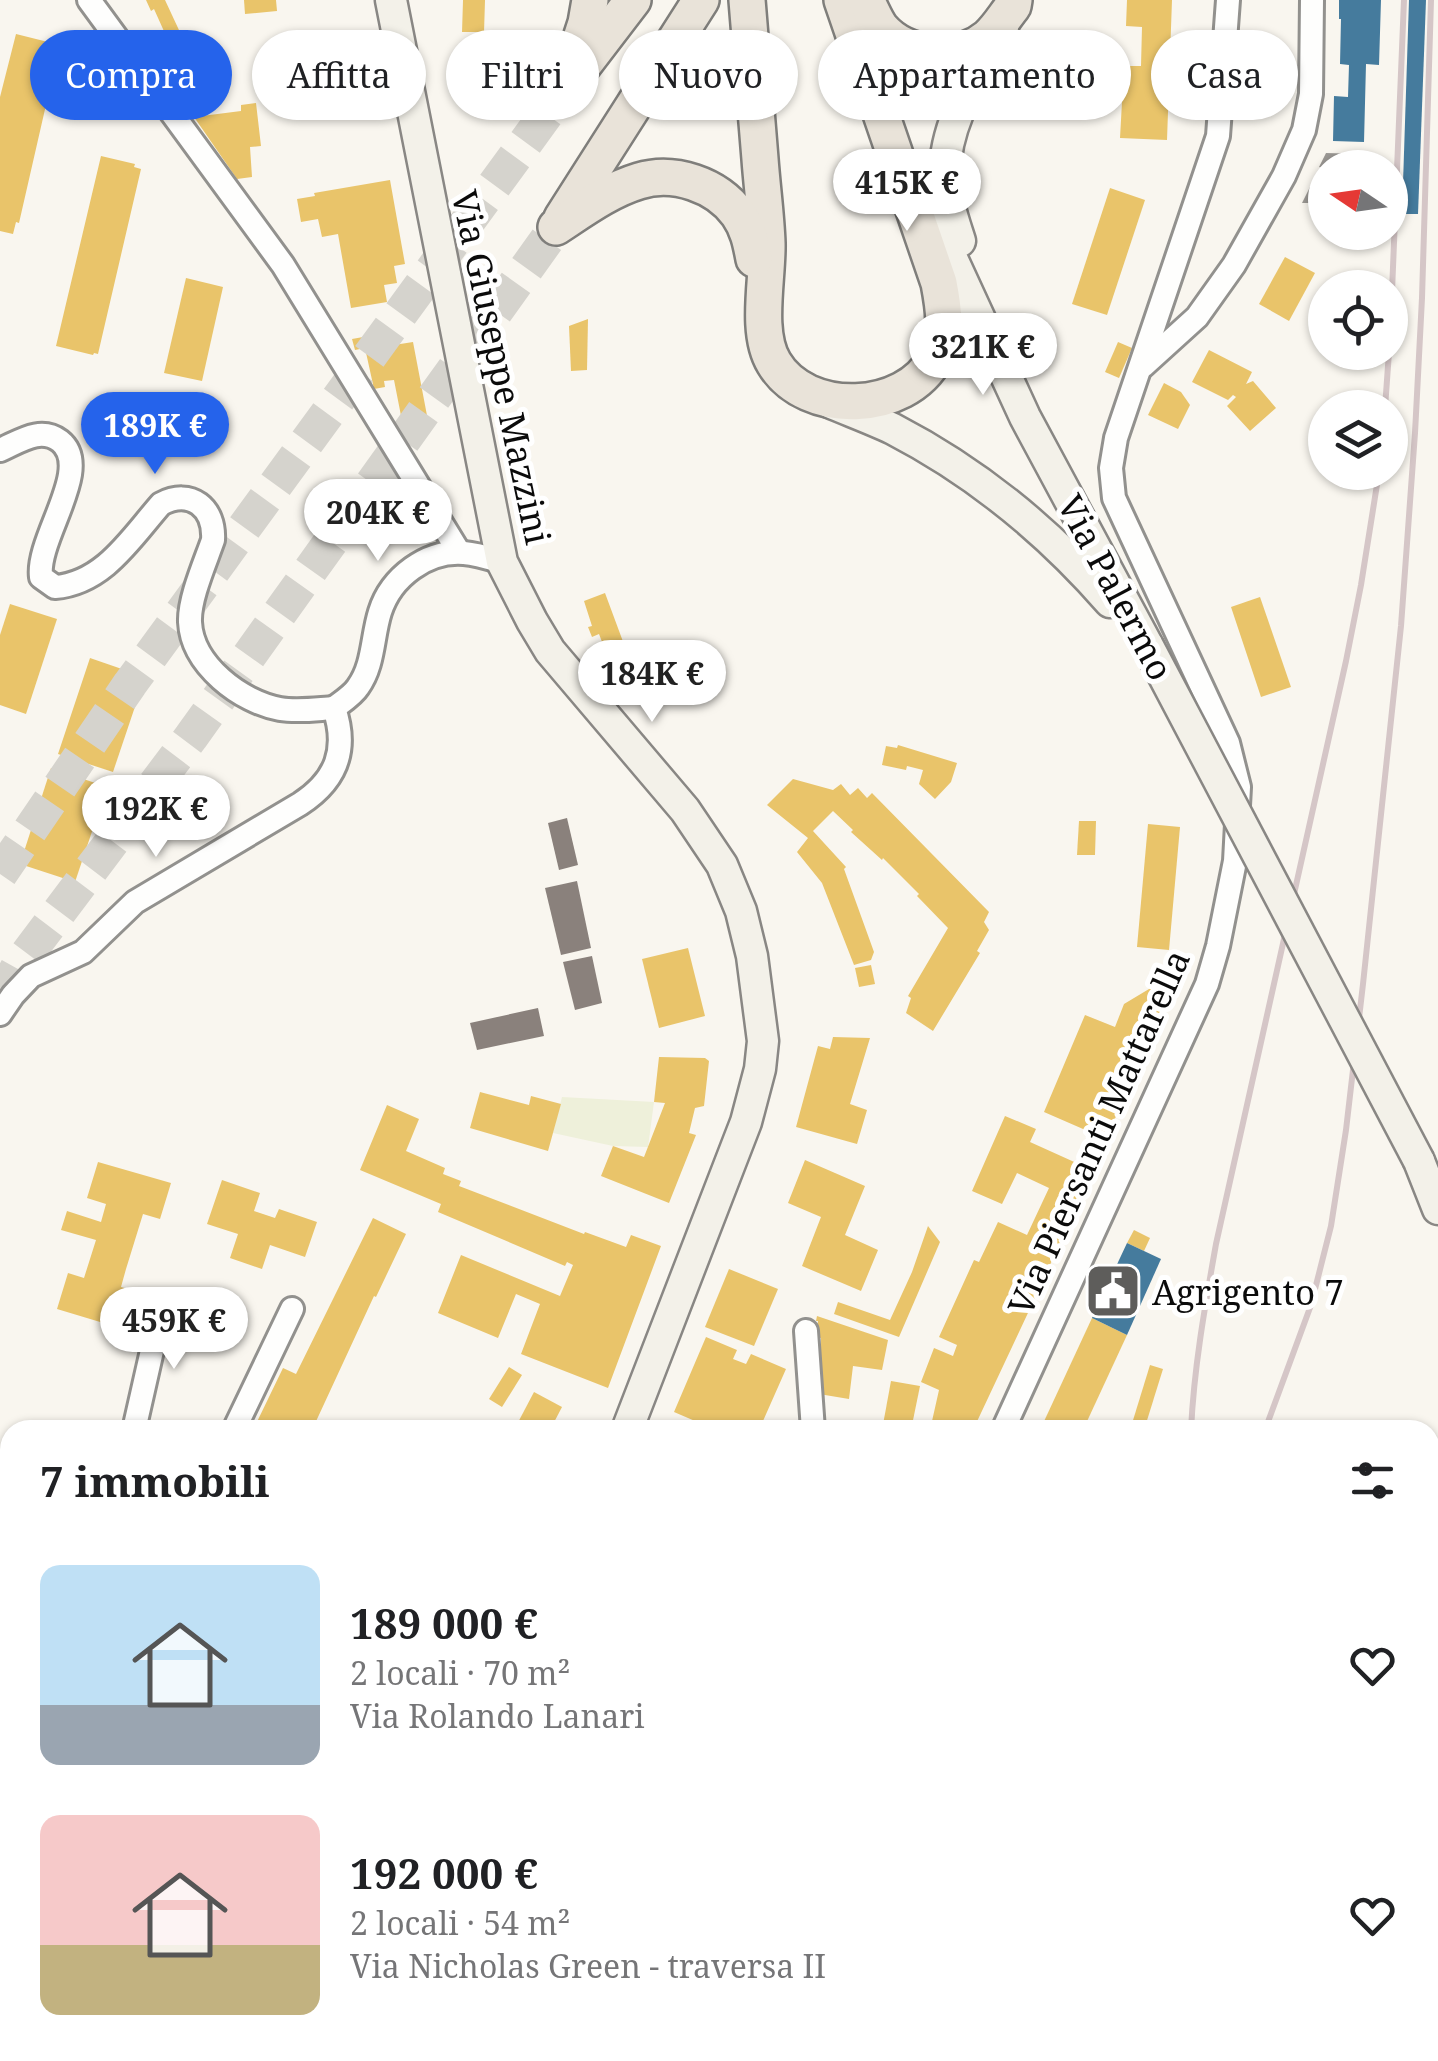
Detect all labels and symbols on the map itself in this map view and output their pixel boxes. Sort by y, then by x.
pin: 415K € [826,149,988,234]
north arrow [1308,150,1408,250]
street label: Via Giuseppe Mazzini [442,186,562,548]
pin: 321K € [902,313,1064,398]
pin: 189K € [74,392,236,477]
pin: 204K € [297,479,459,564]
street label: Via Palermo [1047,486,1185,688]
pin: 184K € [571,640,733,725]
pin: 192K € [75,775,237,860]
street label: Via Piersanti Mattarella [996,942,1200,1322]
public building icon: Agrigento 7 [1083,1261,1143,1321]
place label: Agrigento 7 [1152,1268,1344,1315]
pin: 459K € [93,1287,255,1372]

